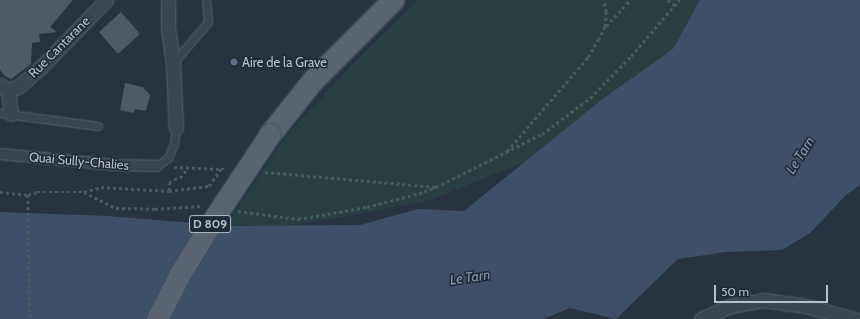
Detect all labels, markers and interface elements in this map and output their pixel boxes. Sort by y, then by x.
street label: Rue Cantarane [25,13,93,81]
place label: Aire de la Grave [242,54,327,70]
marker: Aire de la Grave [229,57,239,67]
water label: Le Tarn [782,133,818,177]
street label: Quai Sully-Chalies [28,149,130,173]
road number: D 809 [189,214,231,234]
water label: Le Tarn [449,266,491,288]
scale bar [716,277,830,303]
text: 50 m [721,284,749,299]

